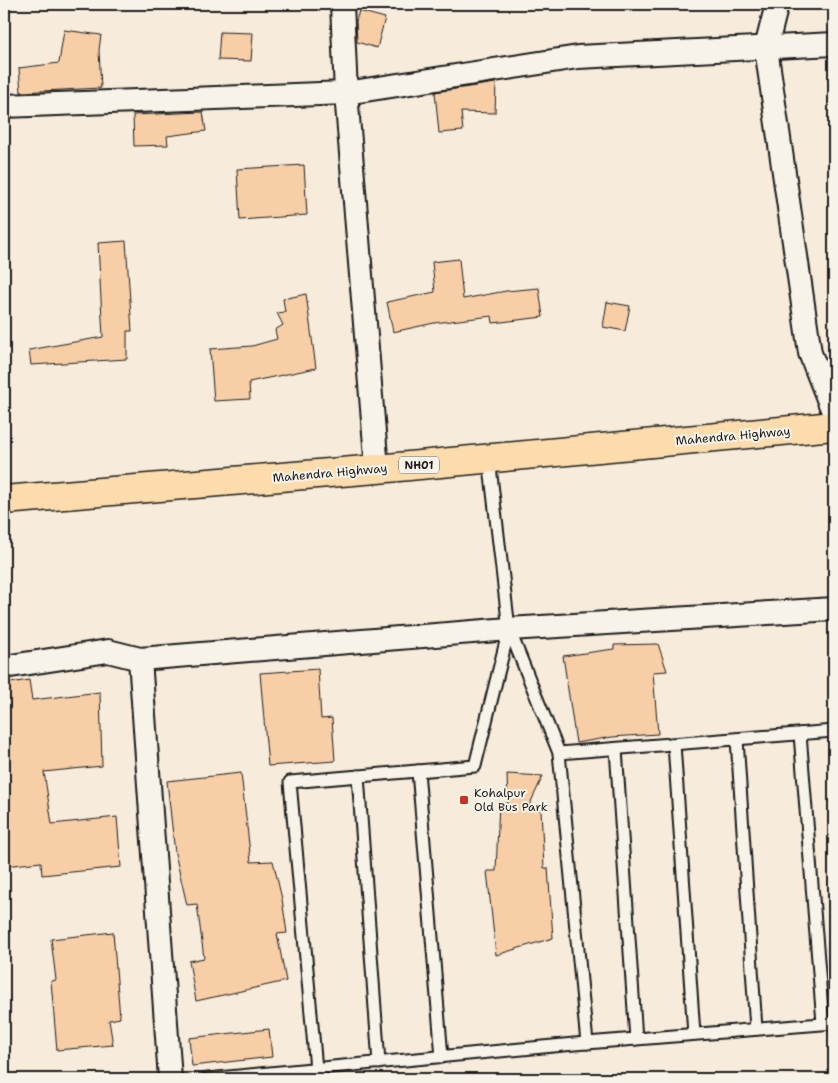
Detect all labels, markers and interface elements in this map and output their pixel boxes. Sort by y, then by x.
street label: Mahendra Highway [675,423,791,449]
road number: NH01 [399,456,439,474]
street label: Mahendra Highway [272,460,388,486]
place label: Kohalpur Old Bus Park [474,785,548,815]
marker: Kohalpur Old Bus Park [458,794,470,806]

